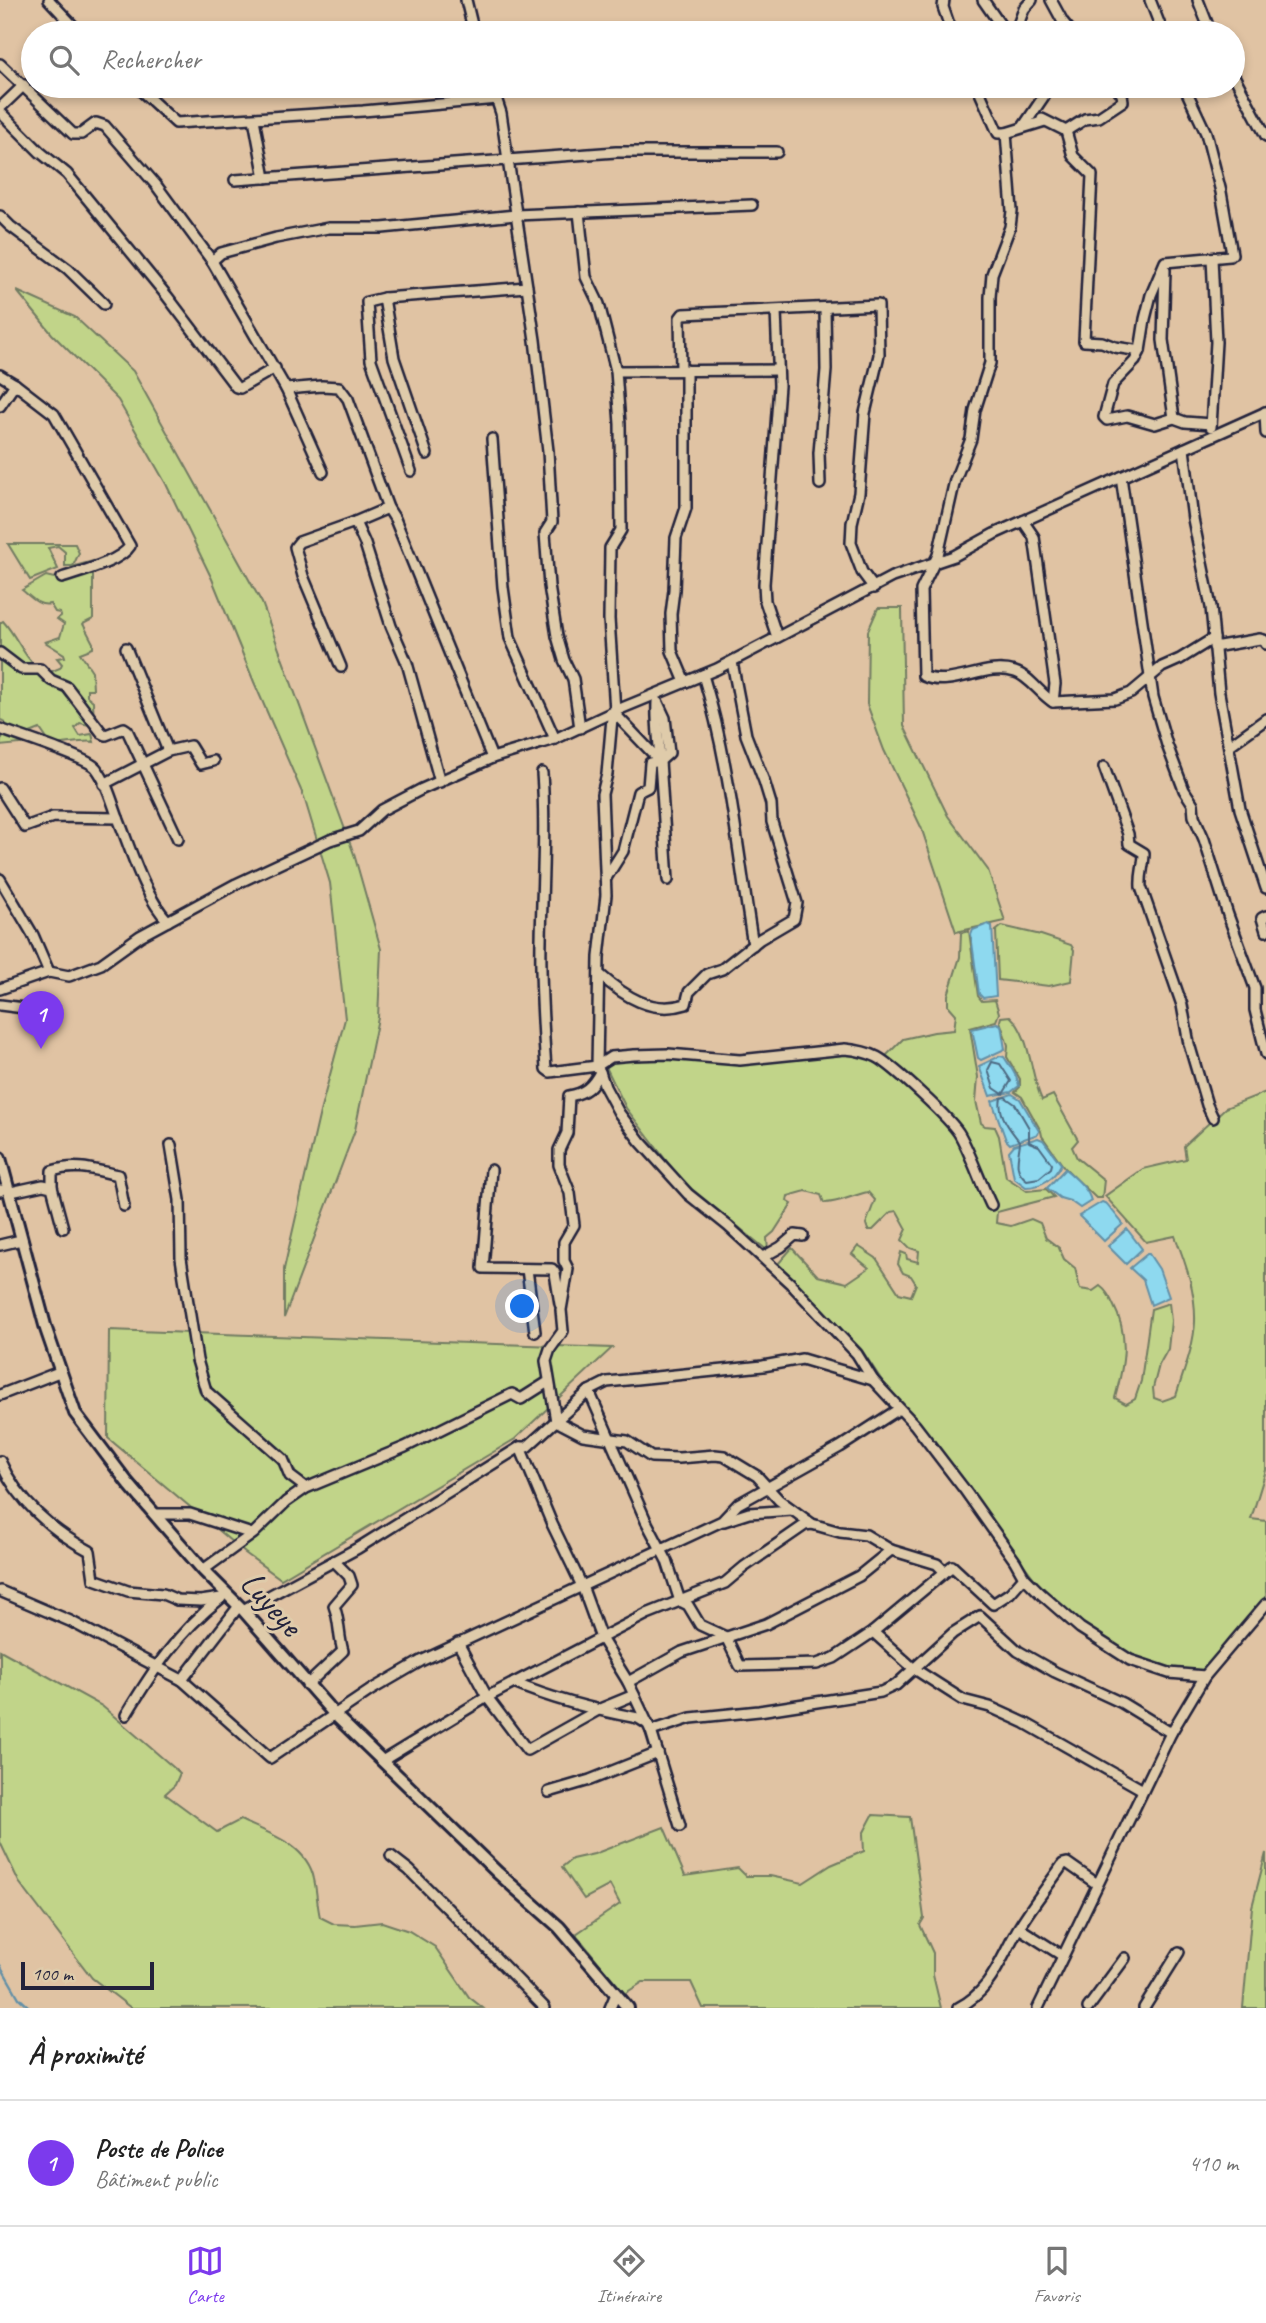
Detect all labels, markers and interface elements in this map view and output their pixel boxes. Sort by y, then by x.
search box [21,21,1245,98]
icon: search [45,41,83,79]
text: Rechercher [101,43,201,76]
pin: 1 [18,991,64,1049]
your location [505,1289,539,1323]
street label: Luyeye [230,1561,315,1647]
scale bar [21,1959,154,1991]
text: 100 m [32,1962,73,1986]
text: À proximité [28,2035,142,2073]
text: Poste de Police [95,2132,222,2165]
text: 1 [46,2149,56,2178]
text: 410 m [1189,2149,1238,2178]
text: Bâtiment public [95,2165,218,2194]
tab: Carte [186,2242,224,2308]
tab: Itinéraire [597,2242,661,2308]
tab: Favoris [1034,2242,1080,2308]

